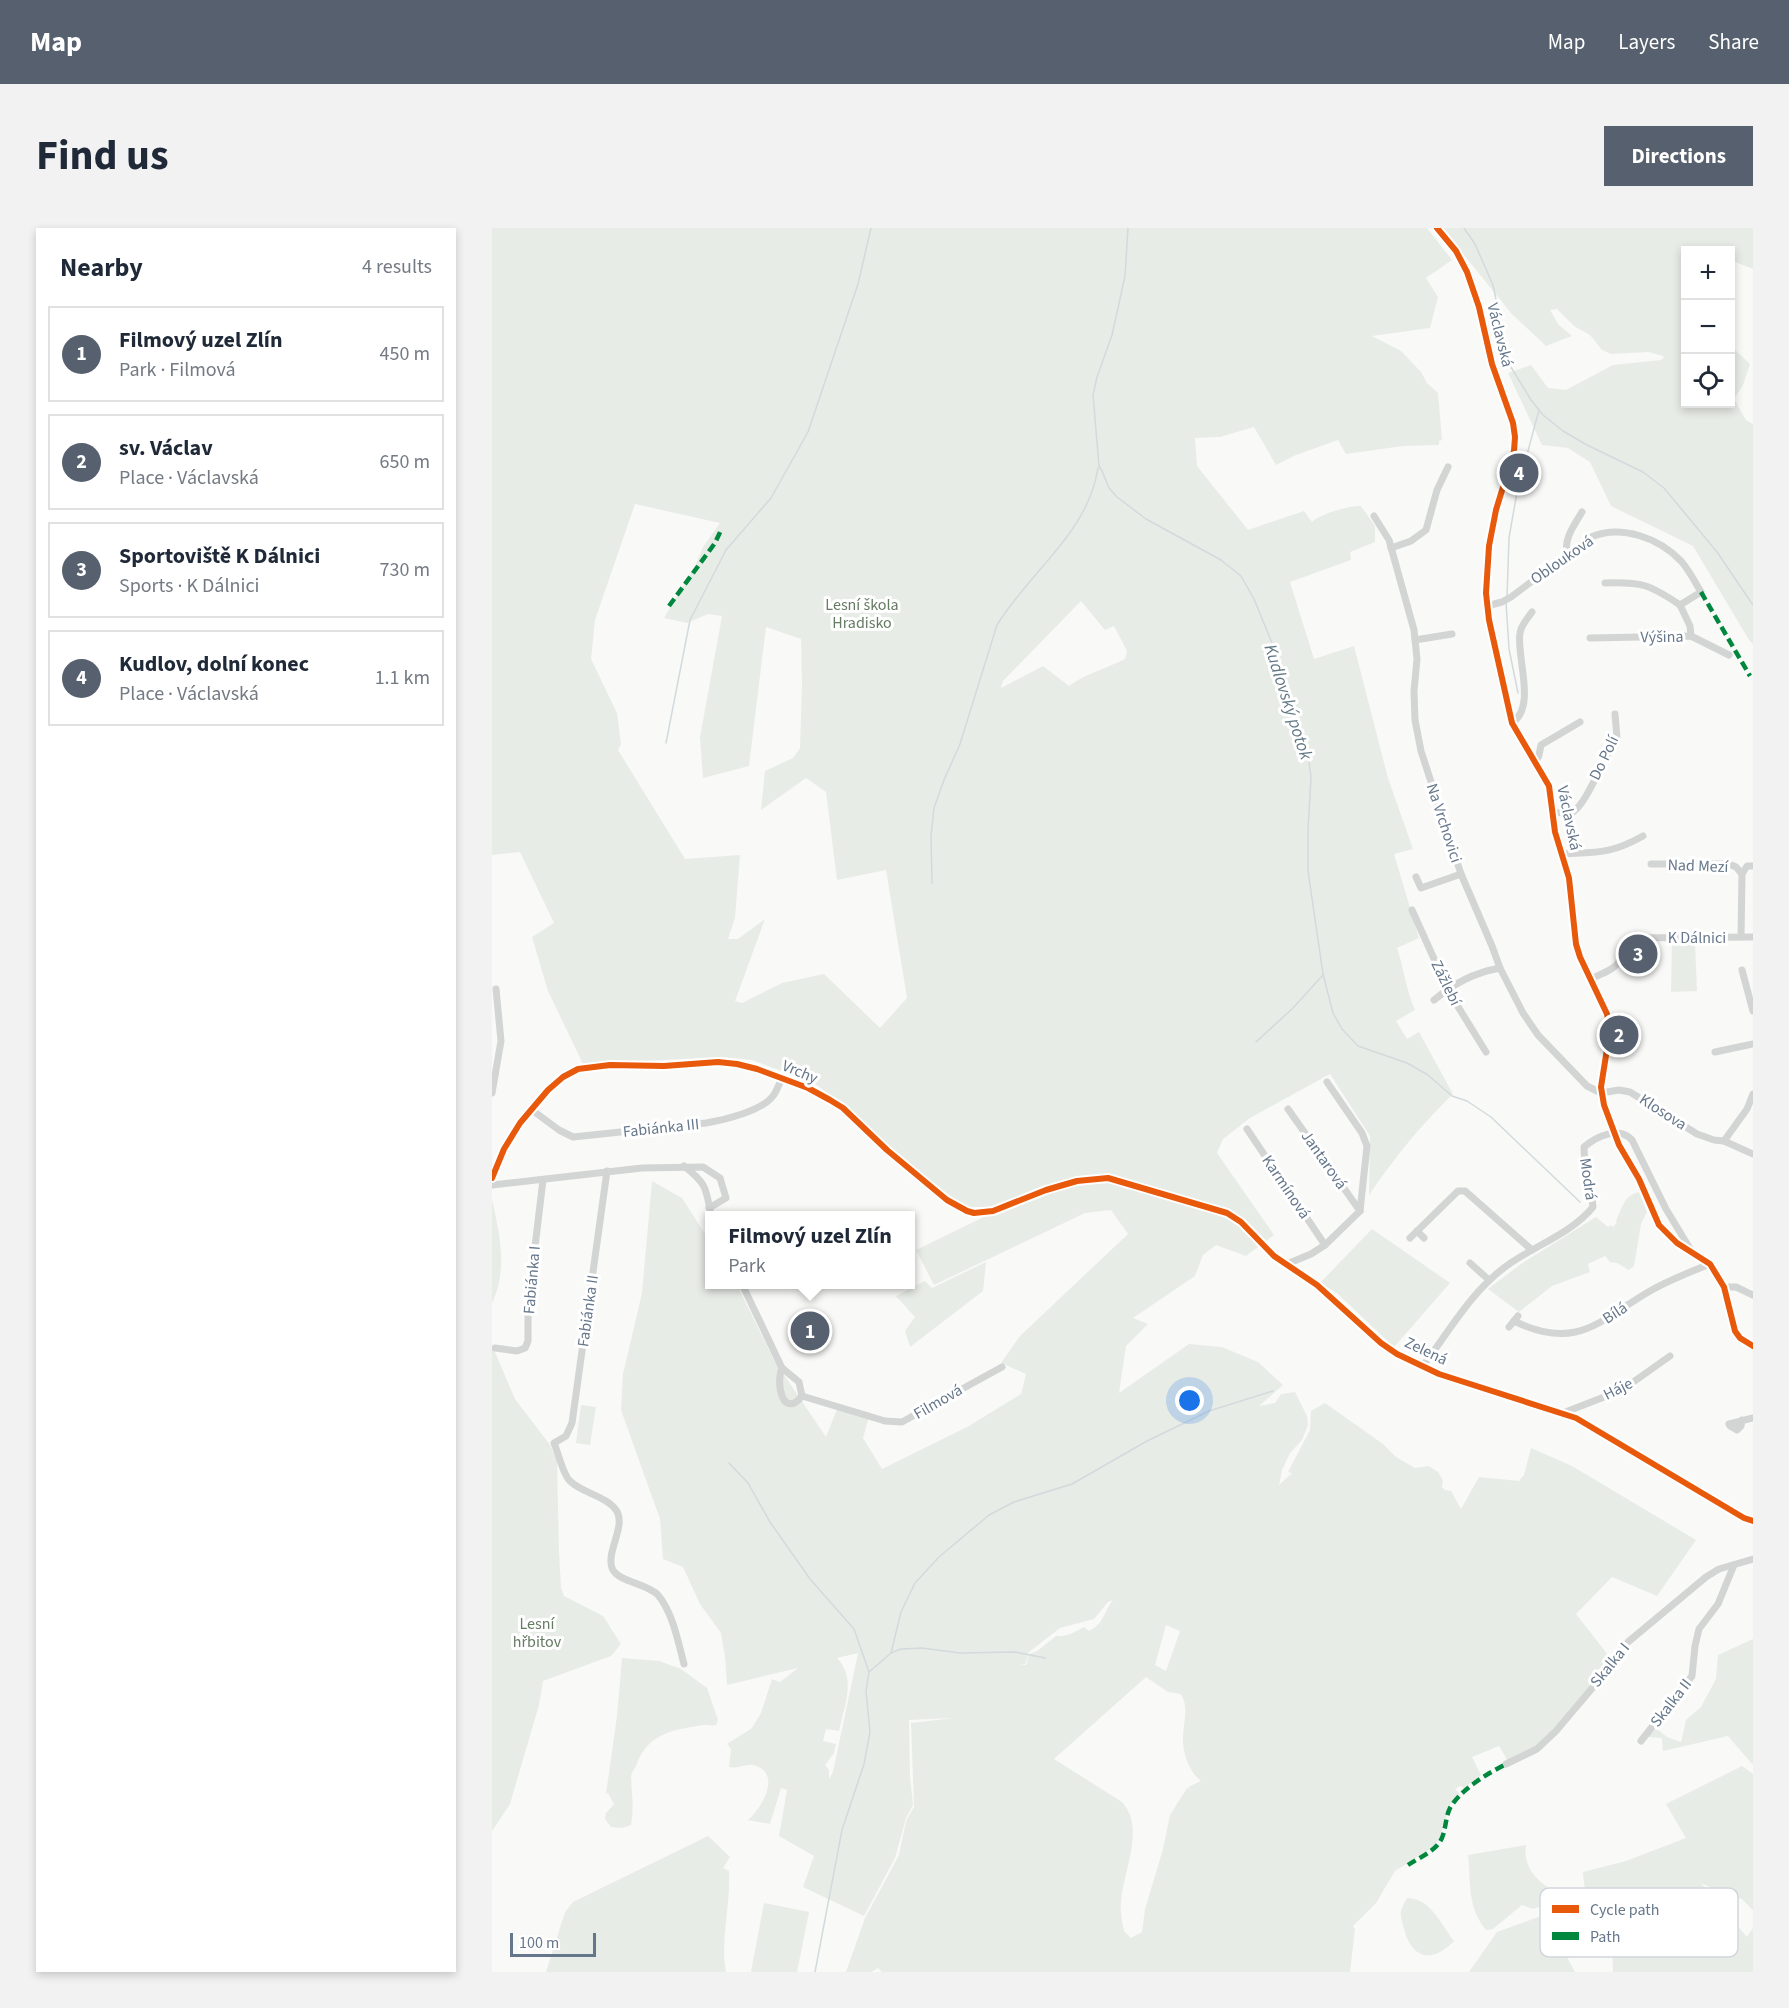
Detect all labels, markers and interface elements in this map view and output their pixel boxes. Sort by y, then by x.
text: Map [30,22,82,62]
text: Map [1548,27,1585,57]
text: Layers [1618,27,1675,57]
text: Share [1708,27,1759,57]
text: Find us [36,126,169,186]
button: Directions [1604,126,1753,186]
map controls [1681,246,1735,408]
button: + [1681,246,1735,300]
text: Nearby [60,249,143,286]
text: 4 results [362,253,432,281]
button: − [1681,300,1735,354]
street label: Václavská [1481,301,1519,369]
text: Filmový uzel Zlín [119,324,282,356]
text: 1 [76,340,87,368]
text: 450 m [380,340,430,368]
button: locate [1681,354,1735,408]
text: Park · Filmová [119,356,236,384]
text: sv. Václav [119,432,213,464]
text: 2 [76,448,87,476]
text: 650 m [380,448,430,476]
pin: 4 [1500,450,1538,496]
text: Place · Václavská [119,464,259,492]
street label: Oblouková [1526,530,1598,590]
text: Sportoviště K Dálnici [119,540,320,572]
text: 3 [76,556,87,584]
text: 730 m [380,556,430,584]
text: Sports · K Dálnici [119,572,259,600]
park label: Lesní škola Hradisko [825,594,899,634]
street label: Výšina [1640,626,1684,648]
water label: Kudlovský potok [1258,641,1319,763]
text: Kudlov, dolní konec [119,648,309,680]
text: 4 [76,664,87,692]
text: 1.1 km [375,664,430,692]
text: Place · Václavská [119,680,259,708]
street label: Do Polí [1584,731,1625,784]
street label: Na Vrchovici [1421,781,1467,865]
street label: Václavská [1551,784,1587,852]
street label: Nad Mezí [1667,854,1730,878]
street label: K Dálnici [1668,927,1726,949]
pin: 3 [1618,932,1658,976]
street label: Zážlebí [1426,957,1467,1010]
pin: 2 [1600,1012,1638,1058]
street label: Vrchy [779,1055,822,1090]
street label: Klosova [1635,1088,1691,1136]
street label: Fabiánka III [622,1113,700,1143]
street label: Jantarová [1296,1126,1352,1194]
street label: Karmínová [1257,1151,1315,1223]
street label: Modrá [1574,1156,1602,1202]
popup [705,1211,915,1289]
text: Filmový uzel Zlín [728,1220,892,1252]
street label: Fabiánka I [518,1245,546,1315]
text: Park [728,1252,766,1280]
street label: Fabiánka II [572,1274,604,1348]
street label: Bílá [1598,1297,1632,1329]
pin: 1 [790,1308,830,1354]
street label: Zelená [1401,1332,1451,1370]
street label: Háje [1599,1372,1637,1406]
street label: Filmová [910,1379,966,1425]
your location [1175,1386,1204,1415]
park label: Lesní hřbitov [513,1613,562,1653]
street label: Skalka I [1585,1638,1635,1692]
street label: Skalka II [1645,1674,1697,1732]
legend [1540,1888,1738,1957]
text: Cycle path [1590,1899,1659,1921]
text: Path [1590,1926,1620,1948]
scale bar [510,1930,596,1958]
text: 100 m [519,1932,559,1954]

